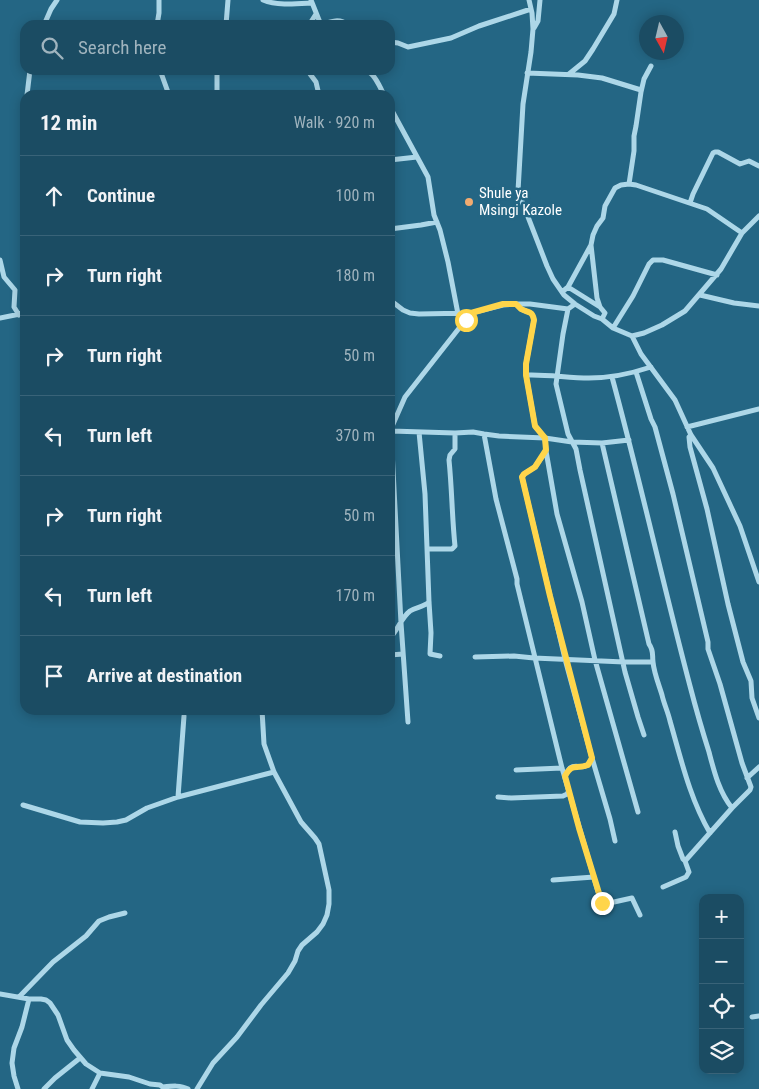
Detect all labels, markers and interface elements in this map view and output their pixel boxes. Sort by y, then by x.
north arrow [639,15,684,60]
search box [20,20,395,75]
icon: search [38,34,66,62]
text: Search here [78,36,166,59]
text: 12 min [40,111,97,135]
text: Walk · 920 m [294,113,375,132]
icon: ahead [40,182,68,210]
text: Continue [87,184,155,207]
place label: Shule ya Msingi Kazole [479,184,562,219]
text: 100 m [336,186,375,205]
marker: Shule ya Msingi Kazole [463,196,475,208]
icon: right [40,262,68,290]
text: Turn right [87,264,162,287]
text: 180 m [336,266,375,285]
route start [455,309,478,332]
icon: right [40,342,68,370]
text: Turn right [87,344,162,367]
text: 50 m [343,346,375,365]
icon: left [40,422,68,450]
text: Turn left [87,424,152,447]
text: 370 m [336,426,375,445]
icon: right [40,502,68,530]
text: Turn right [87,504,162,527]
text: 50 m [343,506,375,525]
icon: left [40,582,68,610]
text: Turn left [87,584,152,607]
text: 170 m [336,586,375,605]
icon: arrive [40,662,68,690]
text: Arrive at destination [87,664,242,687]
route end [591,892,614,915]
map controls [699,894,744,1074]
button: + [699,894,744,939]
button: − [699,939,744,984]
button: locate [699,984,744,1029]
button: layers [699,1029,744,1074]

